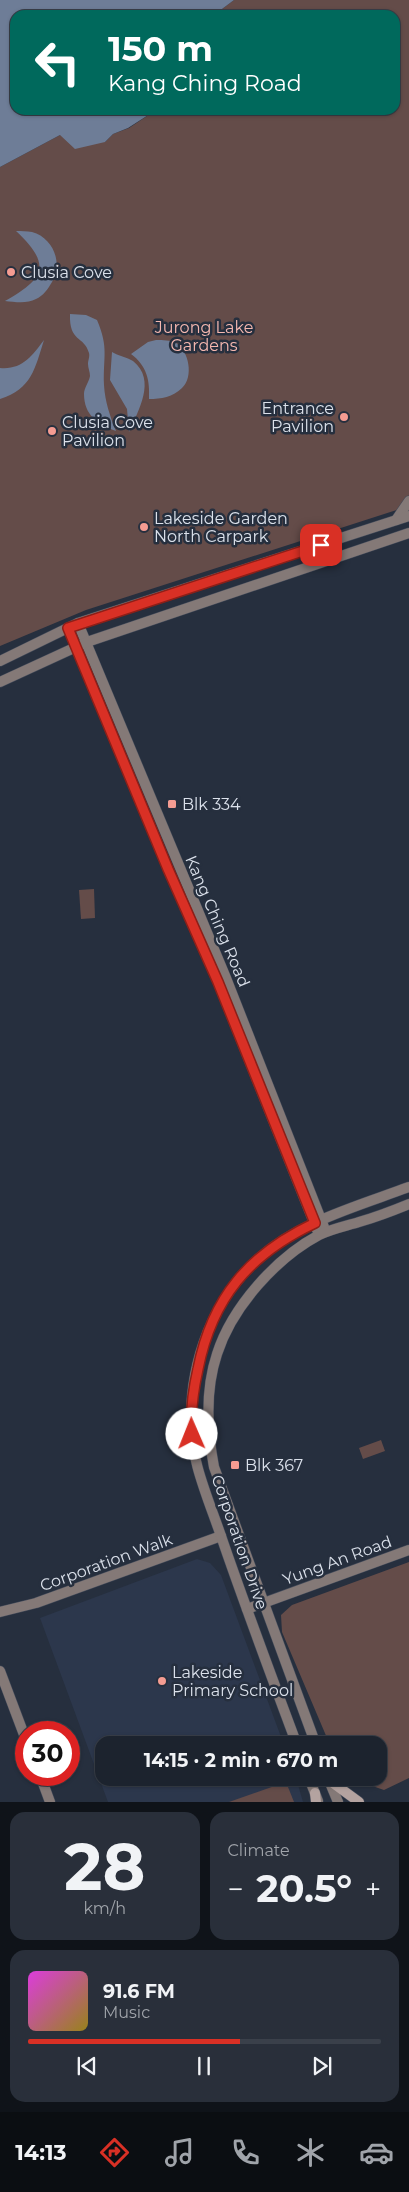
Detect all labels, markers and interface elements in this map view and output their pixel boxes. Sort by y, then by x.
text: 150 m [108,27,213,70]
icon: left [25,30,90,95]
text: Kang Ching Road [108,70,302,97]
place label: Clusia Cove [21,263,112,282]
marker: Clusia Cove [5,266,17,278]
park label: Jurong Lake Gardens [154,318,253,355]
place label: Entrance Pavilion [261,399,334,436]
marker: Entrance Pavilion [338,411,350,423]
place label: Clusia Cove Pavilion [62,413,153,450]
marker: Clusia Cove Pavilion [46,425,58,437]
place label: Lakeside Garden North Carpark [154,509,288,546]
marker: Lakeside Garden North Carpark [138,521,150,533]
pin [300,524,342,566]
icon: arrive [307,531,335,559]
place label: Blk 334 [182,795,241,814]
marker: Blk 334 [166,798,178,810]
street label: Kang Ching Road [181,853,254,990]
position arrow [165,1407,217,1459]
place label: Blk 367 [245,1456,303,1475]
marker: Blk 367 [229,1459,241,1471]
street label: Corporation Drive [208,1472,271,1612]
street label: Corporation Walk [37,1530,175,1595]
street label: Yung An Road [280,1532,394,1589]
place label: Lakeside Primary School [172,1663,293,1700]
marker: Lakeside Primary School [156,1675,168,1687]
speed limit sign: 30 [15,1721,80,1786]
text: 14:15 · 2 min · 670 m [144,1749,338,1772]
text: 28 [64,1827,145,1906]
text: Climate [228,1841,290,1860]
text: 20.5° [256,1865,352,1912]
text: − [228,1872,244,1906]
text: + [365,1872,381,1906]
text: km/h [83,1899,126,1918]
text: 91.6 FM [103,1980,175,2003]
text: Music [103,2003,150,2022]
icon: previous [73,2052,101,2080]
icon: pause [190,2052,218,2080]
icon: next [308,2052,336,2080]
icon: directions [97,2135,132,2170]
icon: music [162,2135,197,2170]
icon: phone [228,2135,263,2170]
icon: climate [293,2135,328,2170]
icon: car [359,2135,394,2170]
text: 14:13 [15,2139,67,2166]

